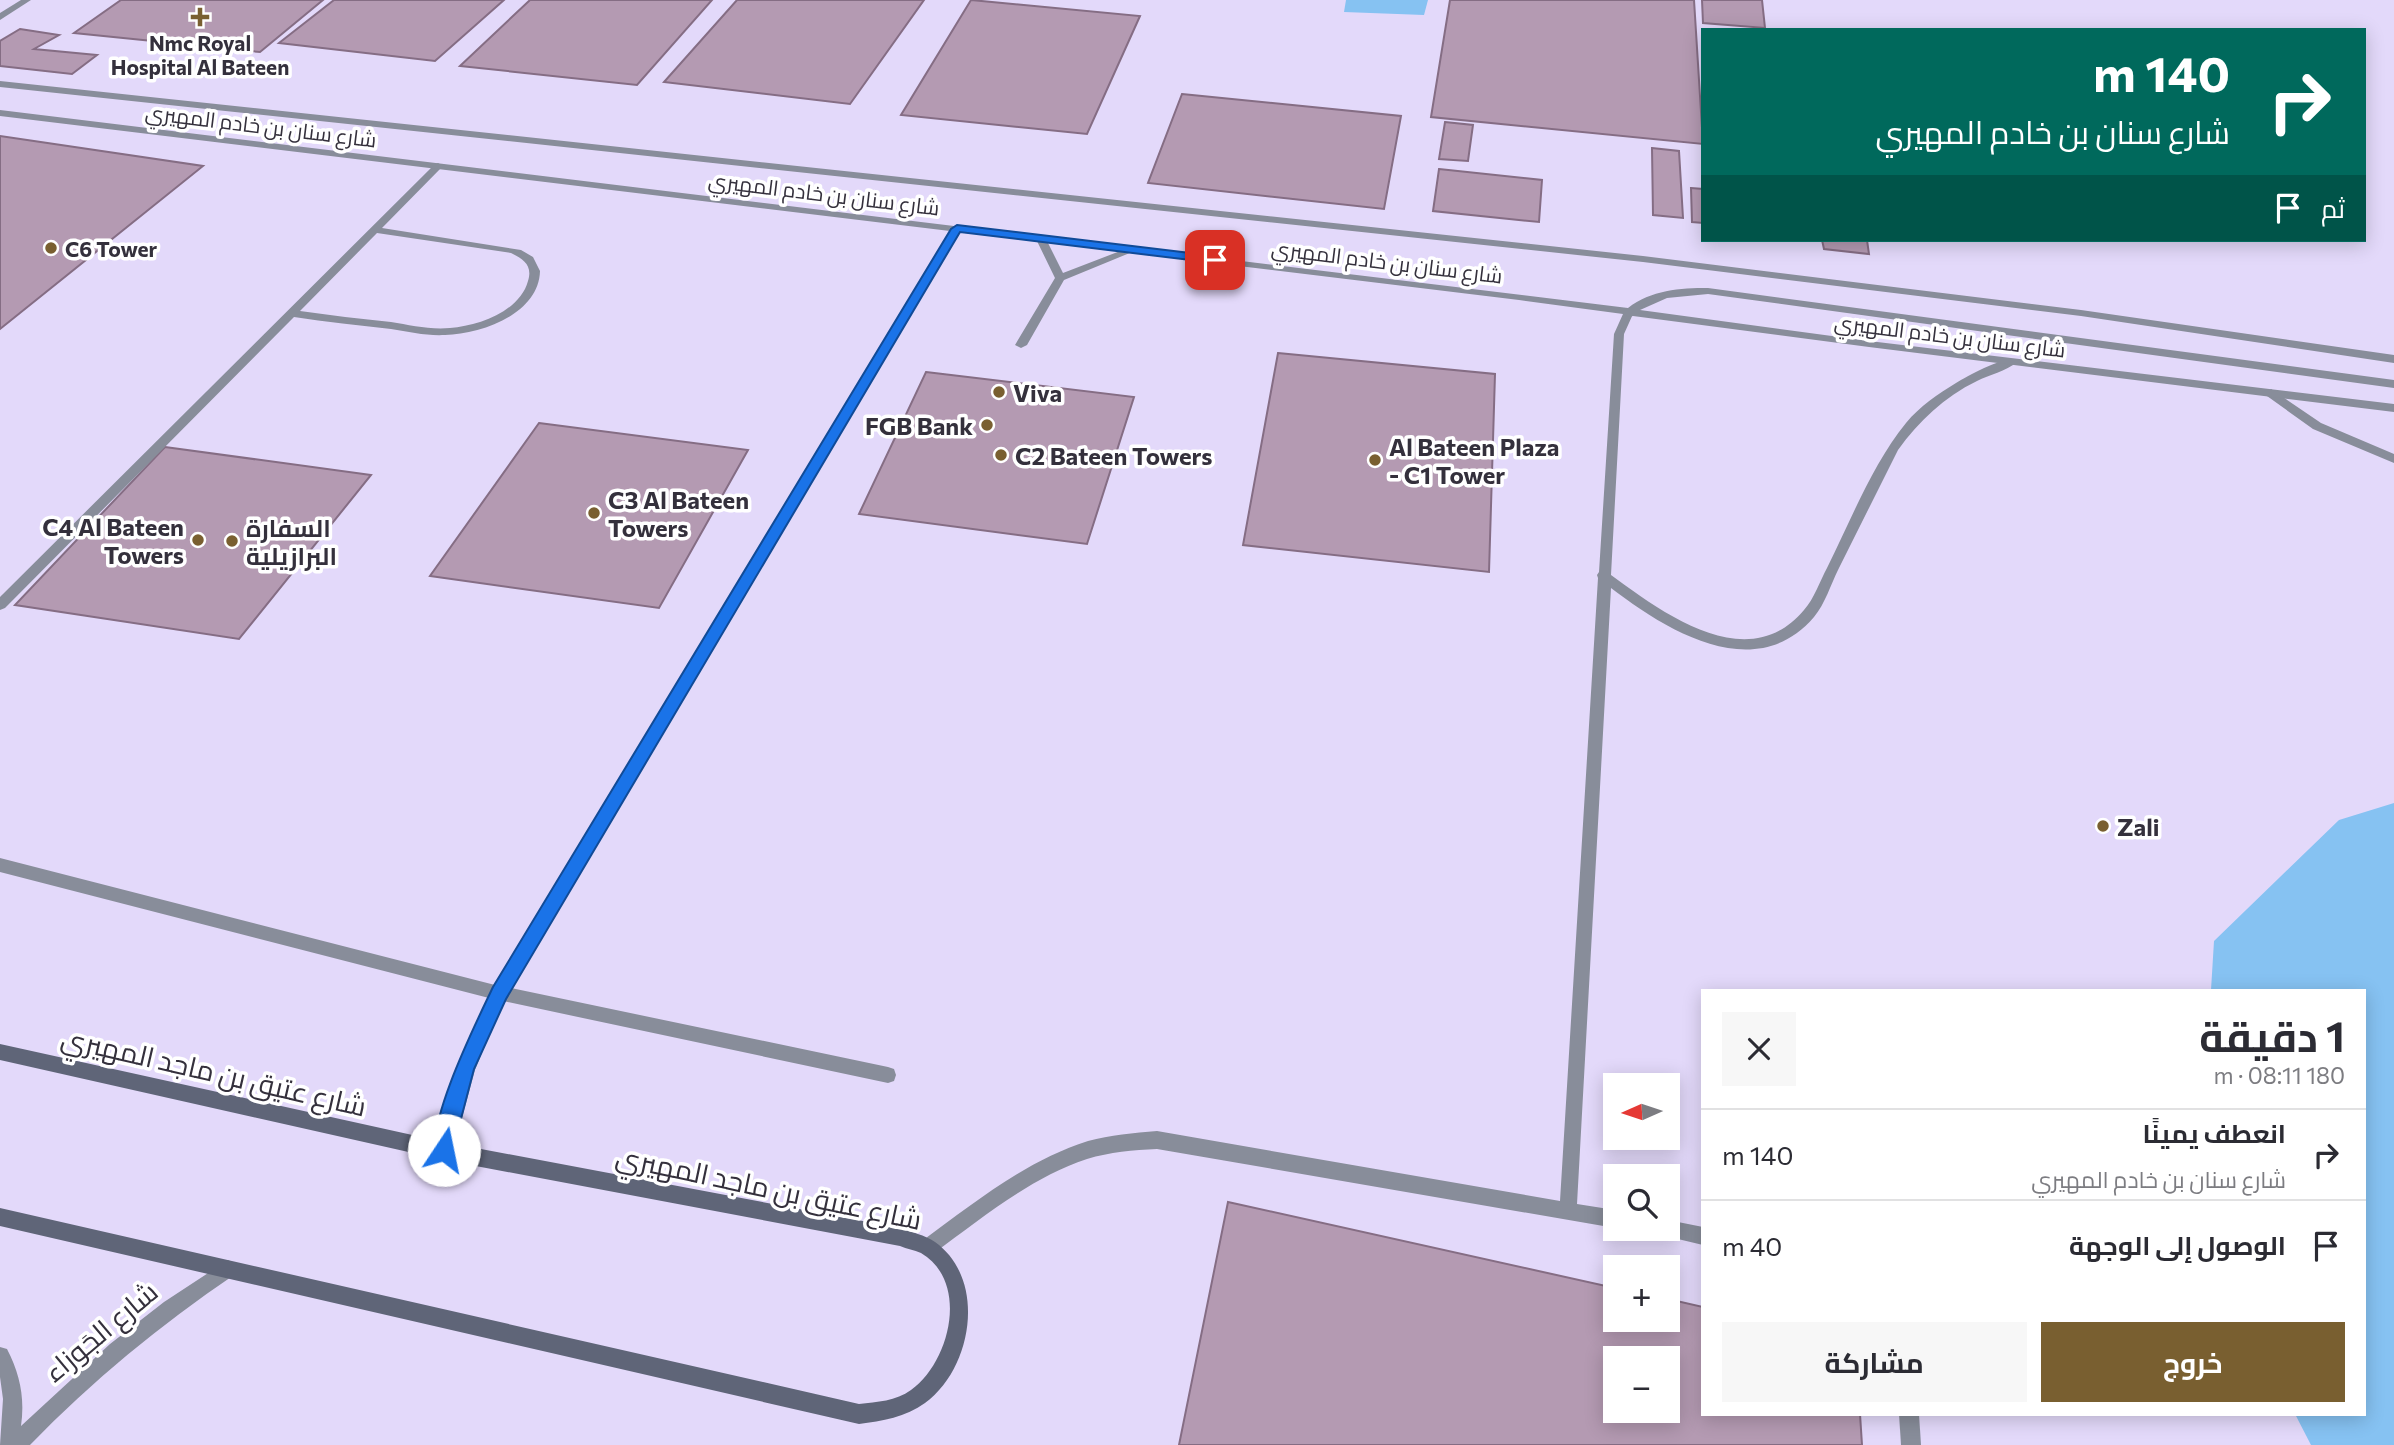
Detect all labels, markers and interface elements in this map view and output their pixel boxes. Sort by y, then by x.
marker: Nmc Royal Hospital Al Bateen [190,7,210,27]
place label: Nmc Royal Hospital Al Bateen [111,30,289,79]
text: 140 m [2093,42,2230,102]
icon: right [2254,56,2345,147]
street label: شارع سنان بن خادم المهيري [143,98,378,157]
text: شارع سنان بن خادم المهيري [1875,111,2230,151]
street label: شارع سنان بن خادم المهيري [706,166,941,225]
icon: arrive [2269,189,2307,227]
text: ثم [2321,192,2345,223]
pin [1185,230,1245,290]
street label: شارع سنان بن خادم المهيري [1269,234,1504,293]
place label: C6 Tower [65,236,157,261]
marker: C6 Tower [43,240,59,256]
icon: arrive [1196,241,1234,279]
street label: شارع سنان بن خادم المهيري [1832,308,2067,367]
place label: Viva [1013,378,1062,407]
marker: Viva [991,384,1007,400]
place label: FGB Bank [865,411,973,440]
marker: FGB Bank [979,417,995,433]
place label: Al Bateen Plaza - C1 Tower [1389,432,1559,489]
place label: C2 Bateen Towers [1015,441,1212,470]
marker: C2 Bateen Towers [993,447,1009,463]
marker: Al Bateen Plaza - C1 Tower [1367,452,1383,468]
place label: C3 Al Bateen Towers [608,485,749,542]
marker: C3 Al Bateen Towers [586,505,602,521]
place label: C4 Al Bateen Towers [42,512,184,569]
place label: السفارة البرازيلية [246,513,337,571]
marker: C4 Al Bateen Towers [190,532,206,548]
marker: السفارة البرازيلية [224,533,240,549]
place label: Zali [2117,812,2159,841]
marker: Zali [2095,818,2111,834]
text: 1 دقيقة [2199,1009,2345,1061]
button: close [1722,1012,1796,1086]
street label: شارع عتيق بن ماجد المهيري [57,1019,370,1128]
text: 180 m · 08:11 [2213,1061,2345,1089]
north arrow [1603,1073,1680,1150]
map controls [1603,1073,1680,1423]
position arrow [407,1113,481,1187]
text: انعطف يمينًا [2142,1117,2286,1148]
icon: right [2307,1136,2345,1174]
street label: شارع عتيق بن ماجد المهيري [612,1138,925,1242]
text: 140 m [1722,1139,1793,1170]
button: search [1603,1164,1680,1241]
text: شارع سنان بن خادم المهيري [2031,1165,2286,1193]
icon: arrive [2307,1227,2345,1265]
text: الوصول إلى الوجهة [2069,1229,2286,1260]
text: 40 m [1722,1230,1782,1261]
button: + [1603,1255,1680,1332]
street label: شارع الجَوزاء [36,1274,166,1391]
button: مشاركة [1722,1322,2027,1402]
button: خروج [2041,1322,2345,1402]
button: − [1603,1346,1680,1423]

